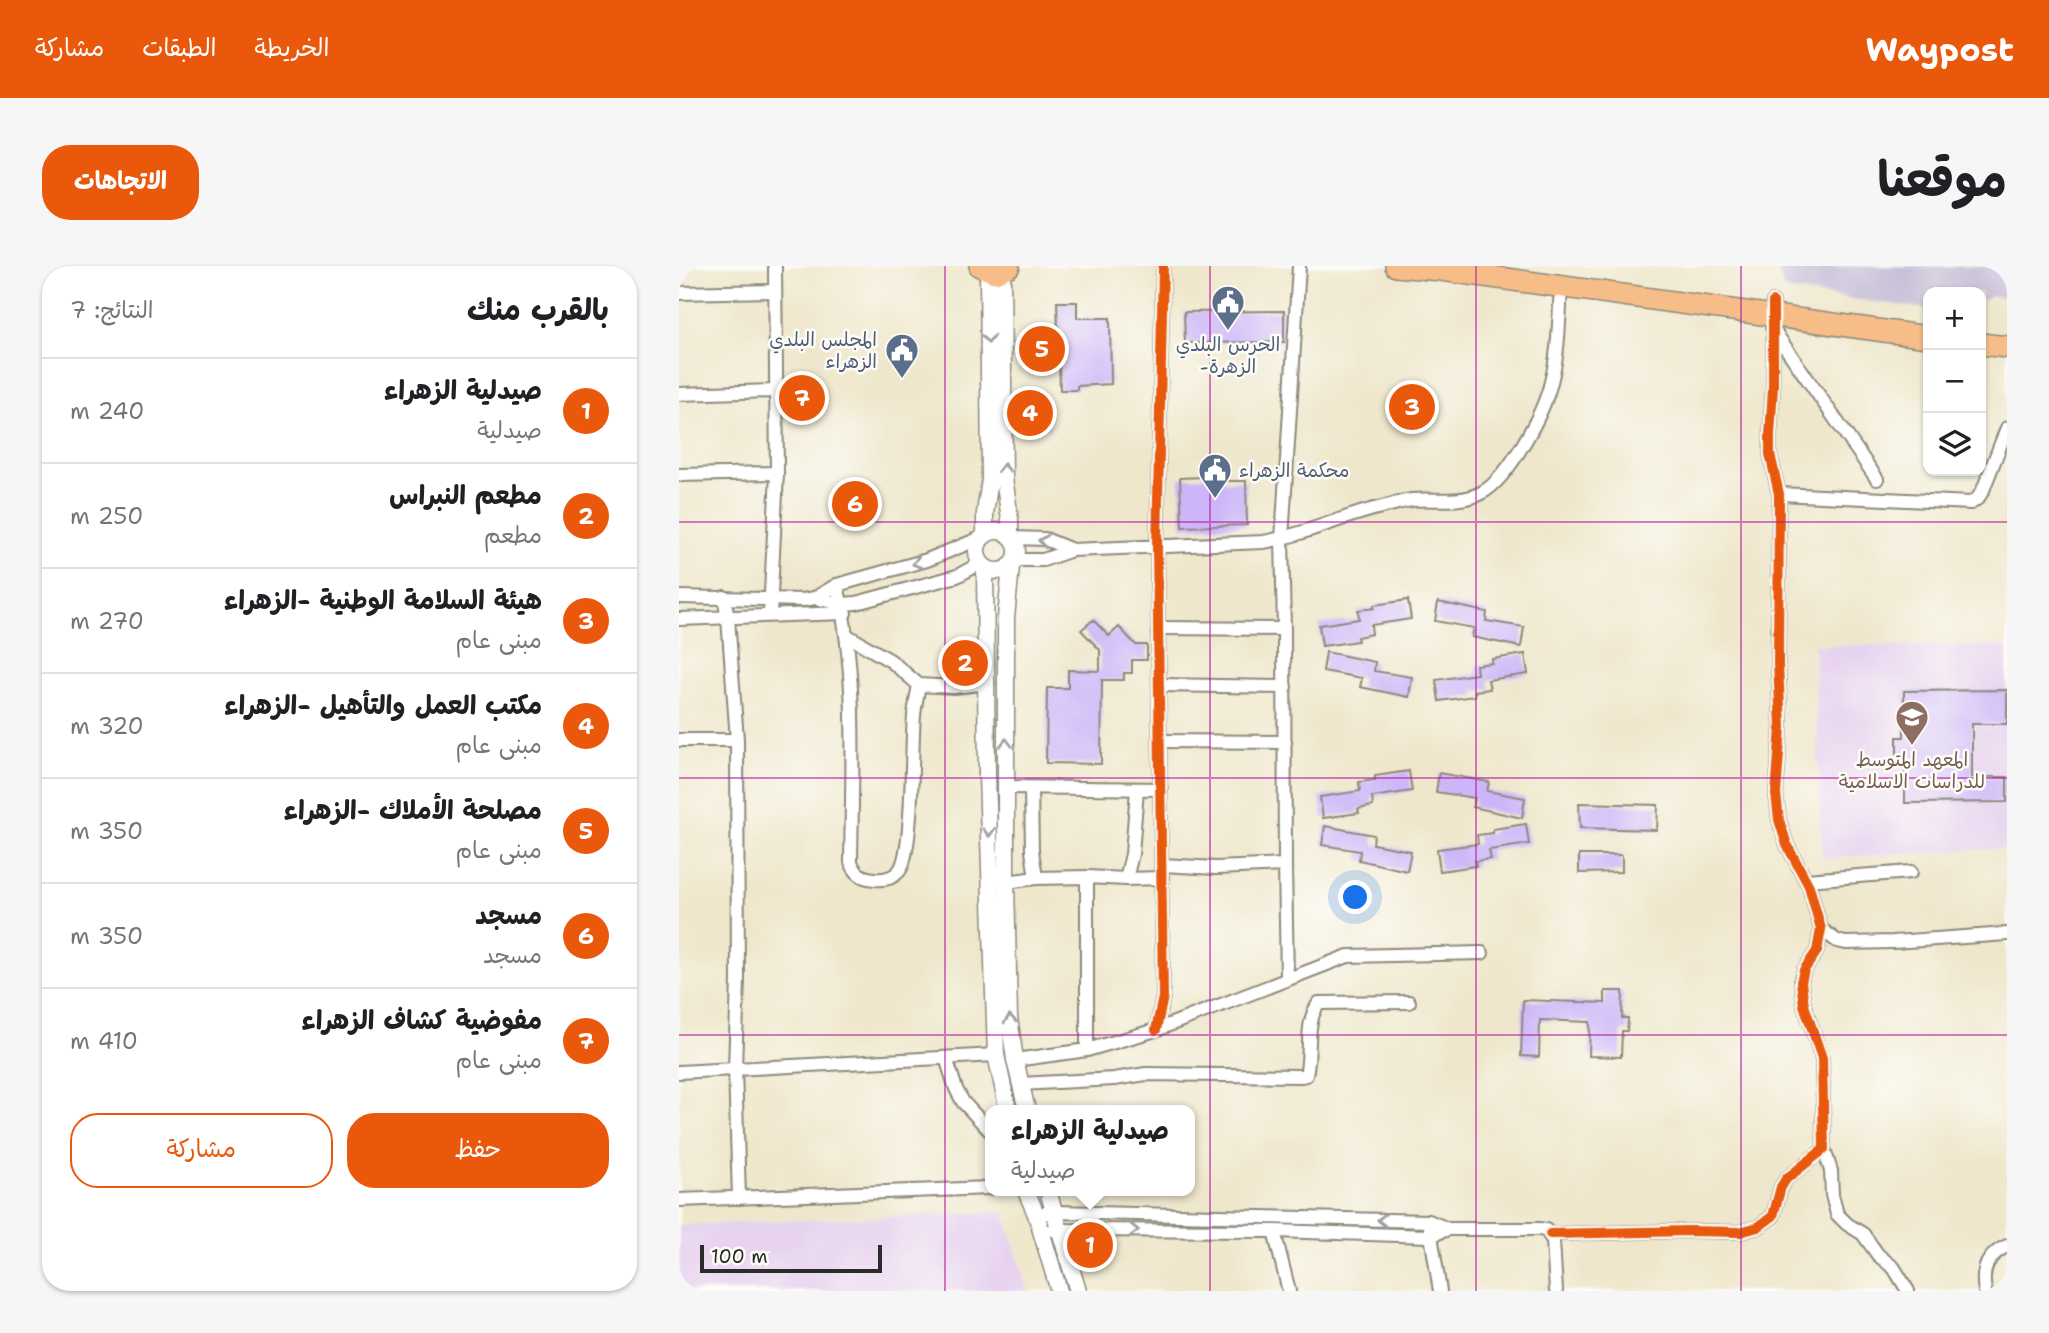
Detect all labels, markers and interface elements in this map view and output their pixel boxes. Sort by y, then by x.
text: Waypost [1866,27,2014,72]
text: مشاركة [35,32,104,64]
text: الطبقات [142,32,217,64]
text: الخريطة [255,32,329,64]
button: الاتجاهات [42,145,199,220]
text: موقعنا [1877,146,2007,212]
public building icon: الحرس البلدي -الزهرة [1209,283,1247,332]
map controls [1923,287,1986,476]
button: + [1923,287,1986,350]
text: بالقرب منك [467,289,609,330]
text: النتائج: 7 [70,295,153,325]
pin: 5 [1019,323,1065,375]
place label: المجلس البلدي الزهراء [769,327,877,374]
public building icon: المجلس البلدي الزهراء [883,331,921,380]
place label: الحرس البلدي -الزهرة [1176,332,1280,379]
one-way arrow [980,334,996,345]
button: − [1923,350,1986,413]
text: صيدلية الزهراء [384,372,542,407]
pin: 7 [779,372,825,424]
pin: 3 [1389,381,1435,433]
pin: 4 [1007,387,1053,439]
text: 240 m [70,396,144,426]
text: 1 [581,396,591,426]
button: layers [1923,413,1986,476]
text: صيدلية [477,415,542,445]
public building icon: محكمة الزهراء [1196,451,1234,500]
place label: محكمة الزهراء [1239,458,1349,483]
one-way arrow [996,462,1012,472]
text: مطعم النبراس [389,477,542,512]
pin: 6 [832,478,878,530]
text: 250 m [70,501,143,531]
text: 2 [578,501,594,531]
text: مطعم [484,520,542,550]
one-way arrow [1037,534,1049,549]
one-way arrow [912,555,924,569]
text: هيئة السلامة الوطنية -الزهراء [224,582,542,617]
text: 270 m [70,606,144,636]
text: 3 [578,606,594,636]
text: مبنى عام [455,625,542,655]
pin: 2 [942,637,988,689]
text: مكتب العمل والتأهيل -الزهراء [224,687,542,722]
school or university icon: المعهد المتوسط للدراسات الاسلامية [1893,698,1931,747]
text: 320 m [70,711,144,741]
text: 4 [578,711,594,741]
text: مبنى عام [455,730,542,760]
one-way arrow [998,737,1014,747]
place label: المعهد المتوسط للدراسات الاسلامية [1839,747,1985,794]
text: مصلحة الأملاك -الزهراء [284,792,542,827]
text: 350 m [70,816,143,846]
text: 5 [579,816,593,846]
one-way arrow [981,827,997,838]
text: مبنى عام [455,835,542,865]
your location [1338,880,1372,914]
text: مسجد [475,897,542,932]
text: 350 m [70,921,143,951]
text: 6 [578,921,594,951]
text: مسجد [483,940,542,970]
text: مفوضية كشاف الزهراء [301,1002,542,1037]
one-way arrow [1003,1013,1018,1024]
text: 410 m [70,1026,138,1056]
text: 7 [578,1026,594,1056]
text: مبنى عام [455,1045,542,1075]
popup [985,1105,1195,1196]
text: صيدلية الزهراء [1011,1112,1169,1147]
button: مشاركة [70,1113,333,1188]
button: حفظ [347,1113,609,1188]
text: صيدلية [1011,1155,1076,1185]
one-way arrow [1376,1212,1386,1228]
pin: 1 [1067,1219,1113,1271]
one-way arrow [1129,1222,1139,1238]
scale bar [700,1242,882,1274]
text: 100 m [711,1244,768,1269]

